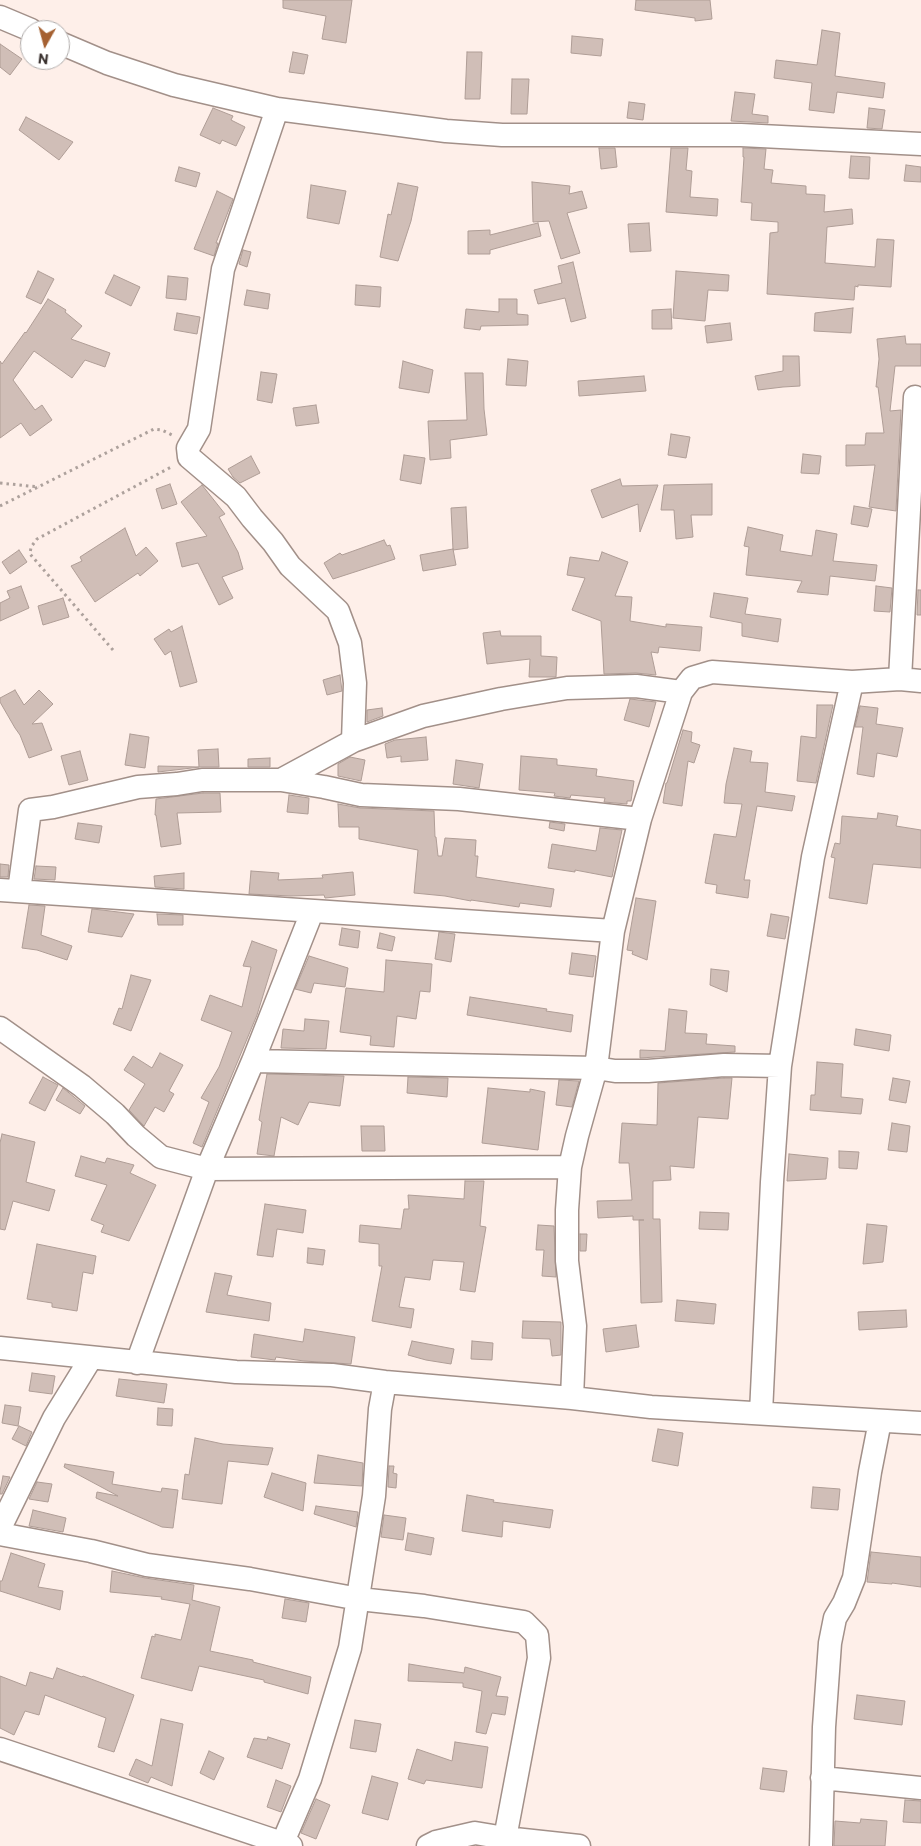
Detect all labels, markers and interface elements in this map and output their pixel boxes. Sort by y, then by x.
north arrow [20,20,70,70]
text: N [37,50,49,68]

